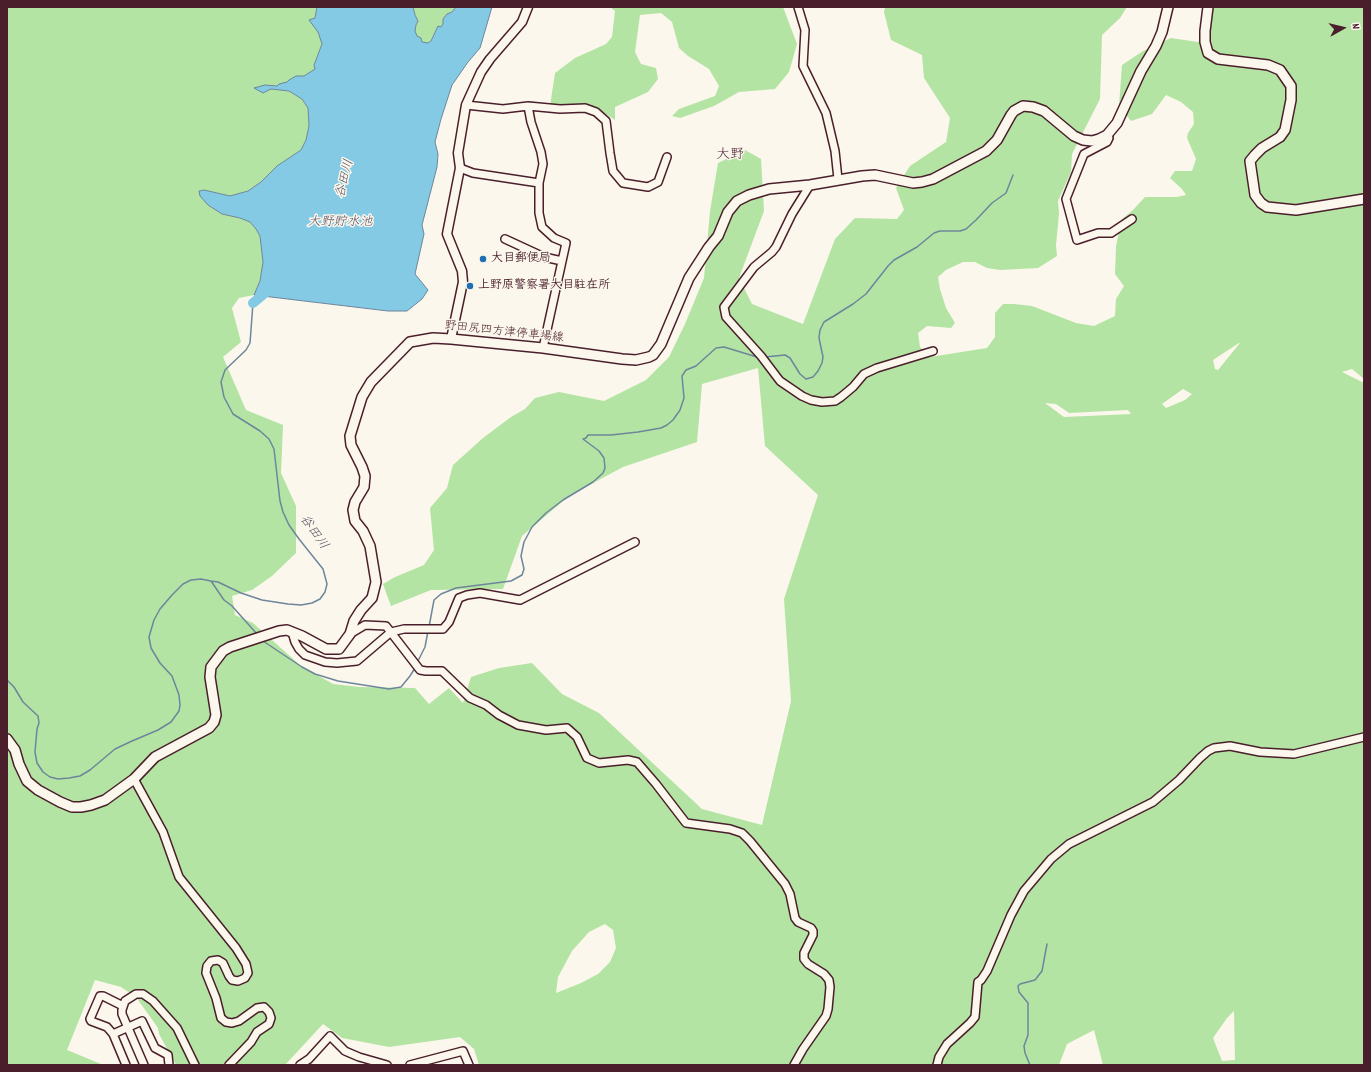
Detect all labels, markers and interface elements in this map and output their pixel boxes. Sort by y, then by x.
north arrow [1323,8,1363,48]
text: N [1347,23,1363,30]
district label: 大野 [716,148,744,164]
water label: 谷田川 [334,158,358,200]
water label: 大野貯水池 [308,215,372,231]
place label: 大目郵便局 [491,252,551,266]
marker: 大目郵便局 [478,254,488,264]
place label: 上野原警察署大目駐在所 [478,279,610,293]
marker: 上野原警察署大目駐在所 [465,281,475,291]
street label: 野田尻四方津停車場線 [444,320,564,346]
water label: 谷田川 [295,513,331,553]

